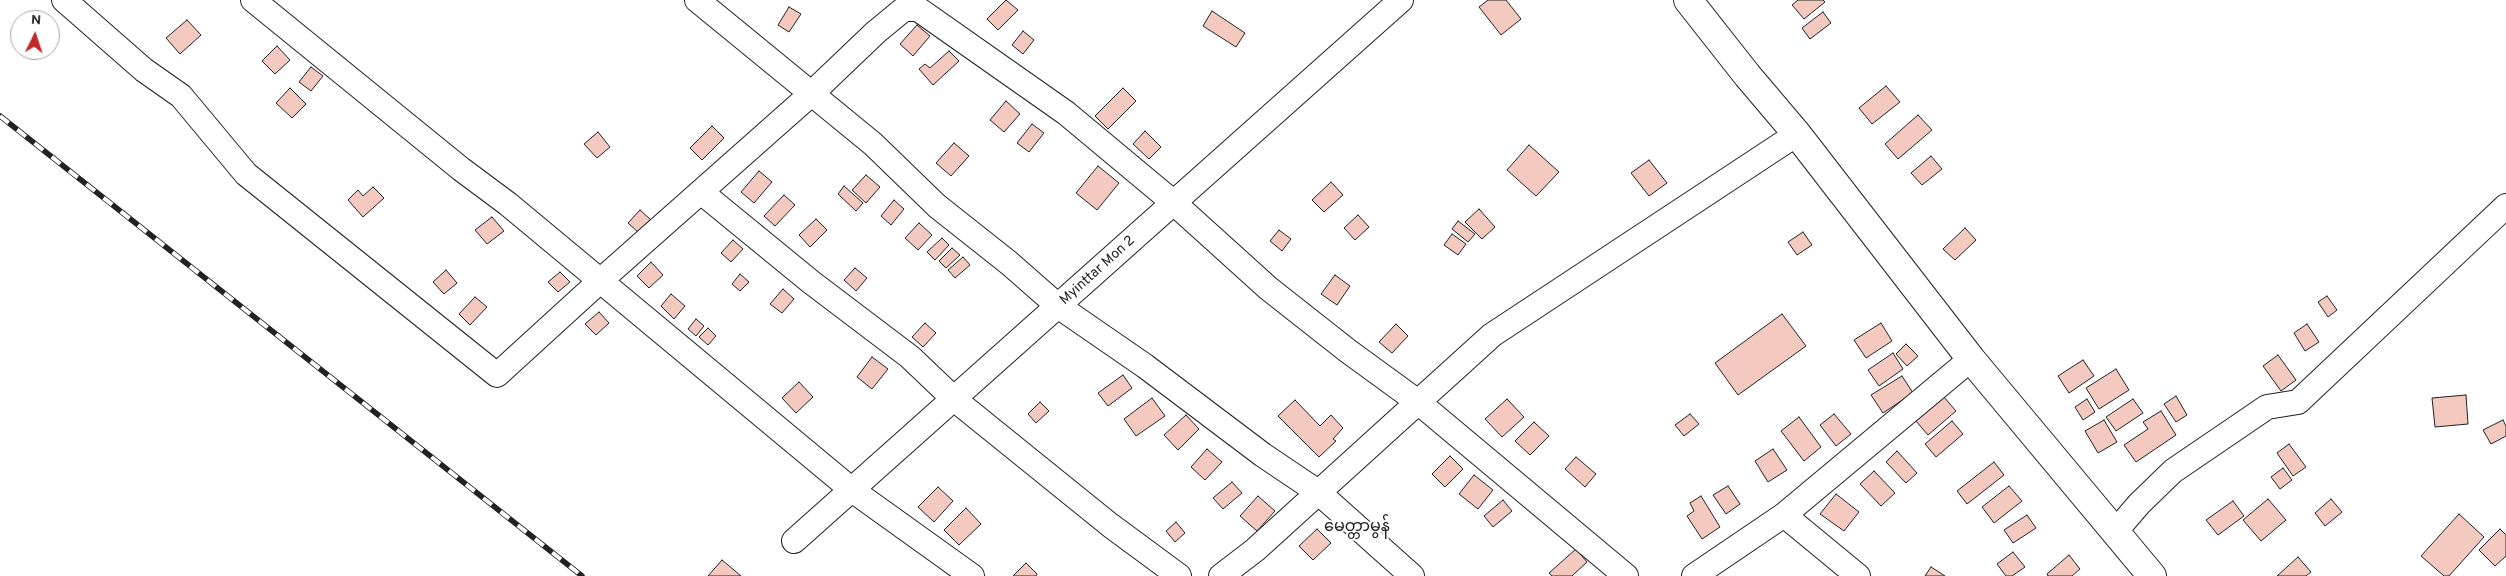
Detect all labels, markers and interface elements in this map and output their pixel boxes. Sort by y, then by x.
north arrow [10,10,60,60]
text: N [30,12,42,29]
street label: Myinttar Mon 2 [1057,233,1139,309]
district label: မေတ္တာမွန် [1324,518,1390,538]

